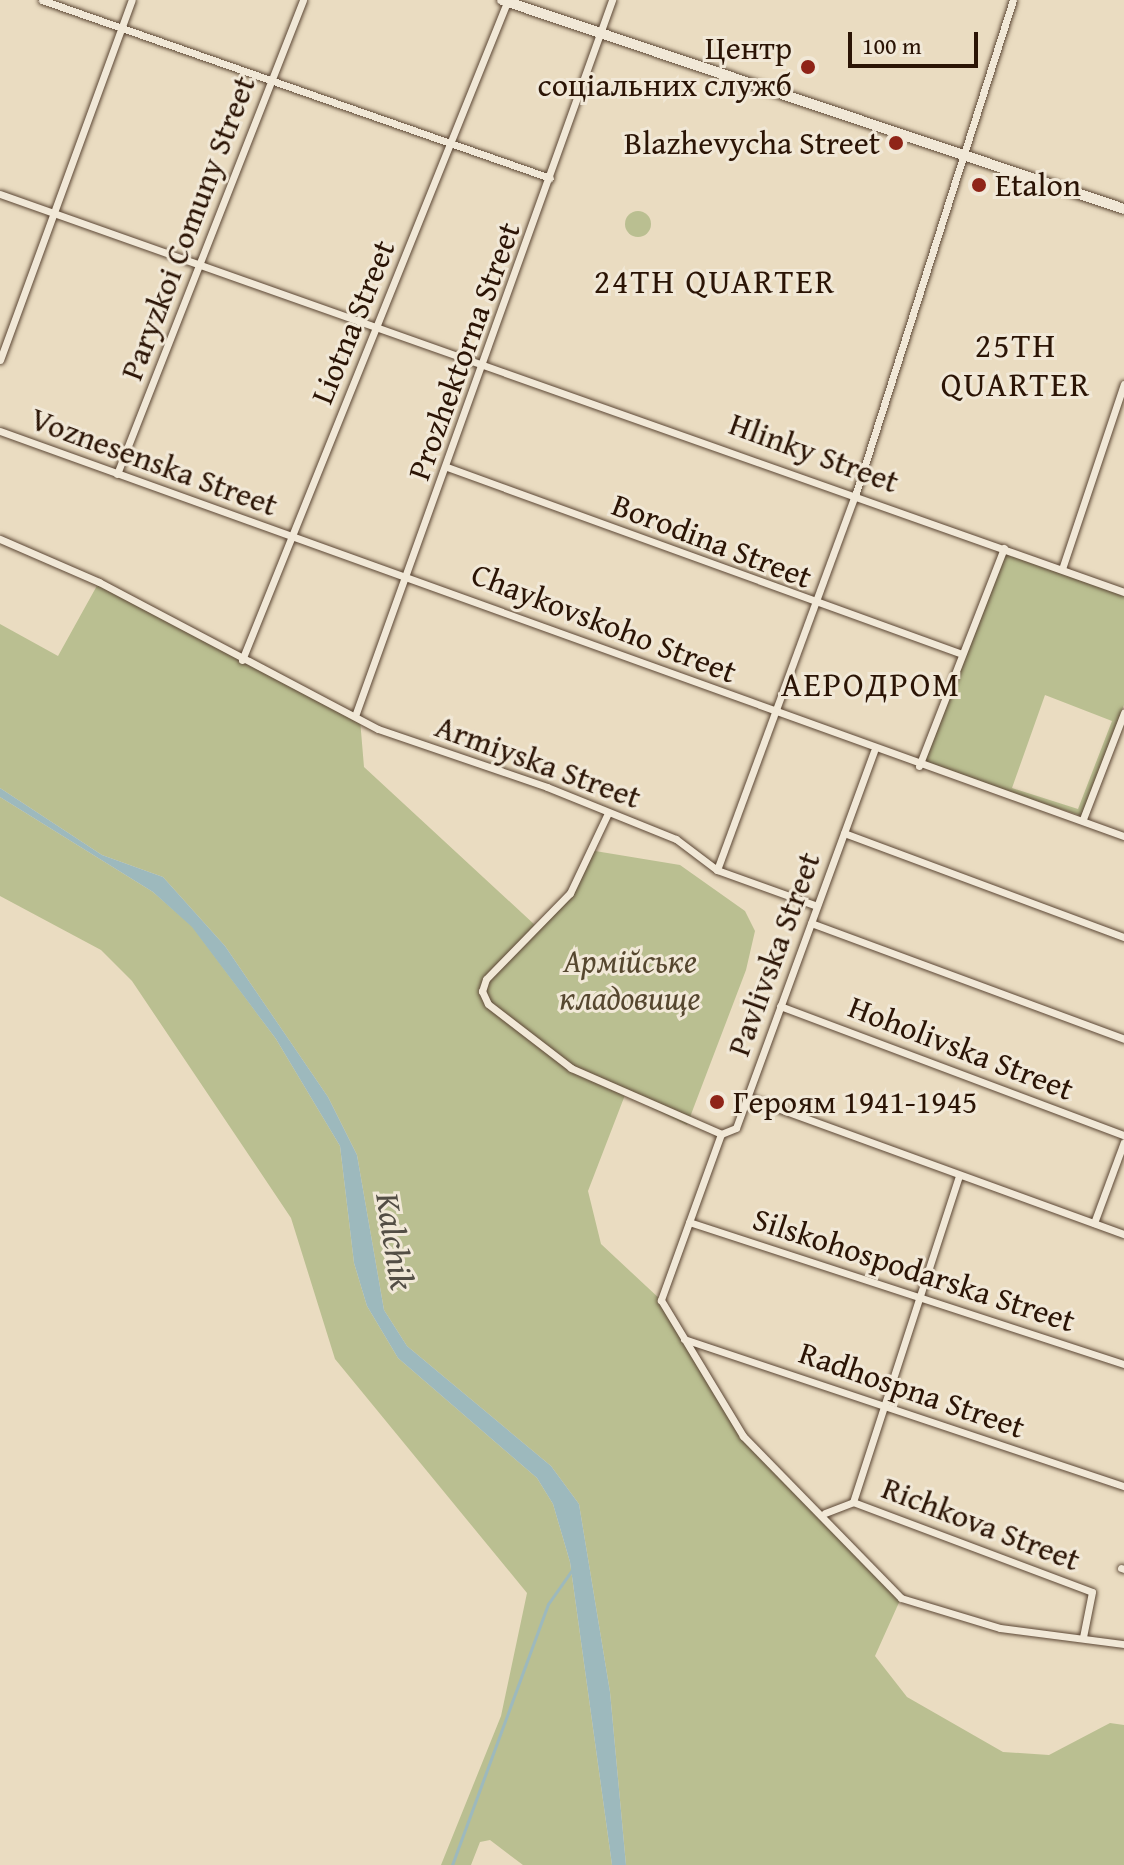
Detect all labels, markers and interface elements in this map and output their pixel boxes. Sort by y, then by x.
scale bar [852,16,982,66]
text: 100 m [862,28,922,63]
place label: Центр соціальних служб [537,30,792,105]
marker: Центр соціальних служб [799,58,817,76]
street label: Paryzkoi Comuny Street [112,71,264,385]
place label: Blazhevycha Street [624,124,880,162]
marker: Blazhevycha Street [887,134,905,152]
place label: Etalon [995,166,1081,204]
marker: Etalon [970,176,988,194]
street label: Prozhektorna Street [400,217,528,485]
street label: Liotna Street [303,234,403,410]
district label: 24TH QUARTER [594,261,836,301]
district label: 25TH QUARTER [941,324,1091,404]
street label: Voznesenska Street [25,399,283,525]
street label: Hlinky Street [724,405,904,501]
street label: Borodina Street [607,485,817,597]
street label: Chaykovskoho Street [466,555,742,691]
district label: АЕРОДРОМ [781,664,961,704]
street label: Armiyska Street [430,707,646,817]
street label: Pavlivska Street [719,847,829,1061]
park label: Армійське кладовище [560,943,700,1018]
street label: Hoholivska Street [843,987,1079,1109]
place label: Героям 1941-1945 [733,1083,977,1121]
marker: Героям 1941-1945 [708,1093,726,1111]
water label: Kalchik [368,1190,424,1292]
street label: Silskohospodarska Street [748,1200,1080,1340]
street label: Radhospna Street [794,1333,1030,1447]
street label: Richkova Street [877,1469,1085,1579]

